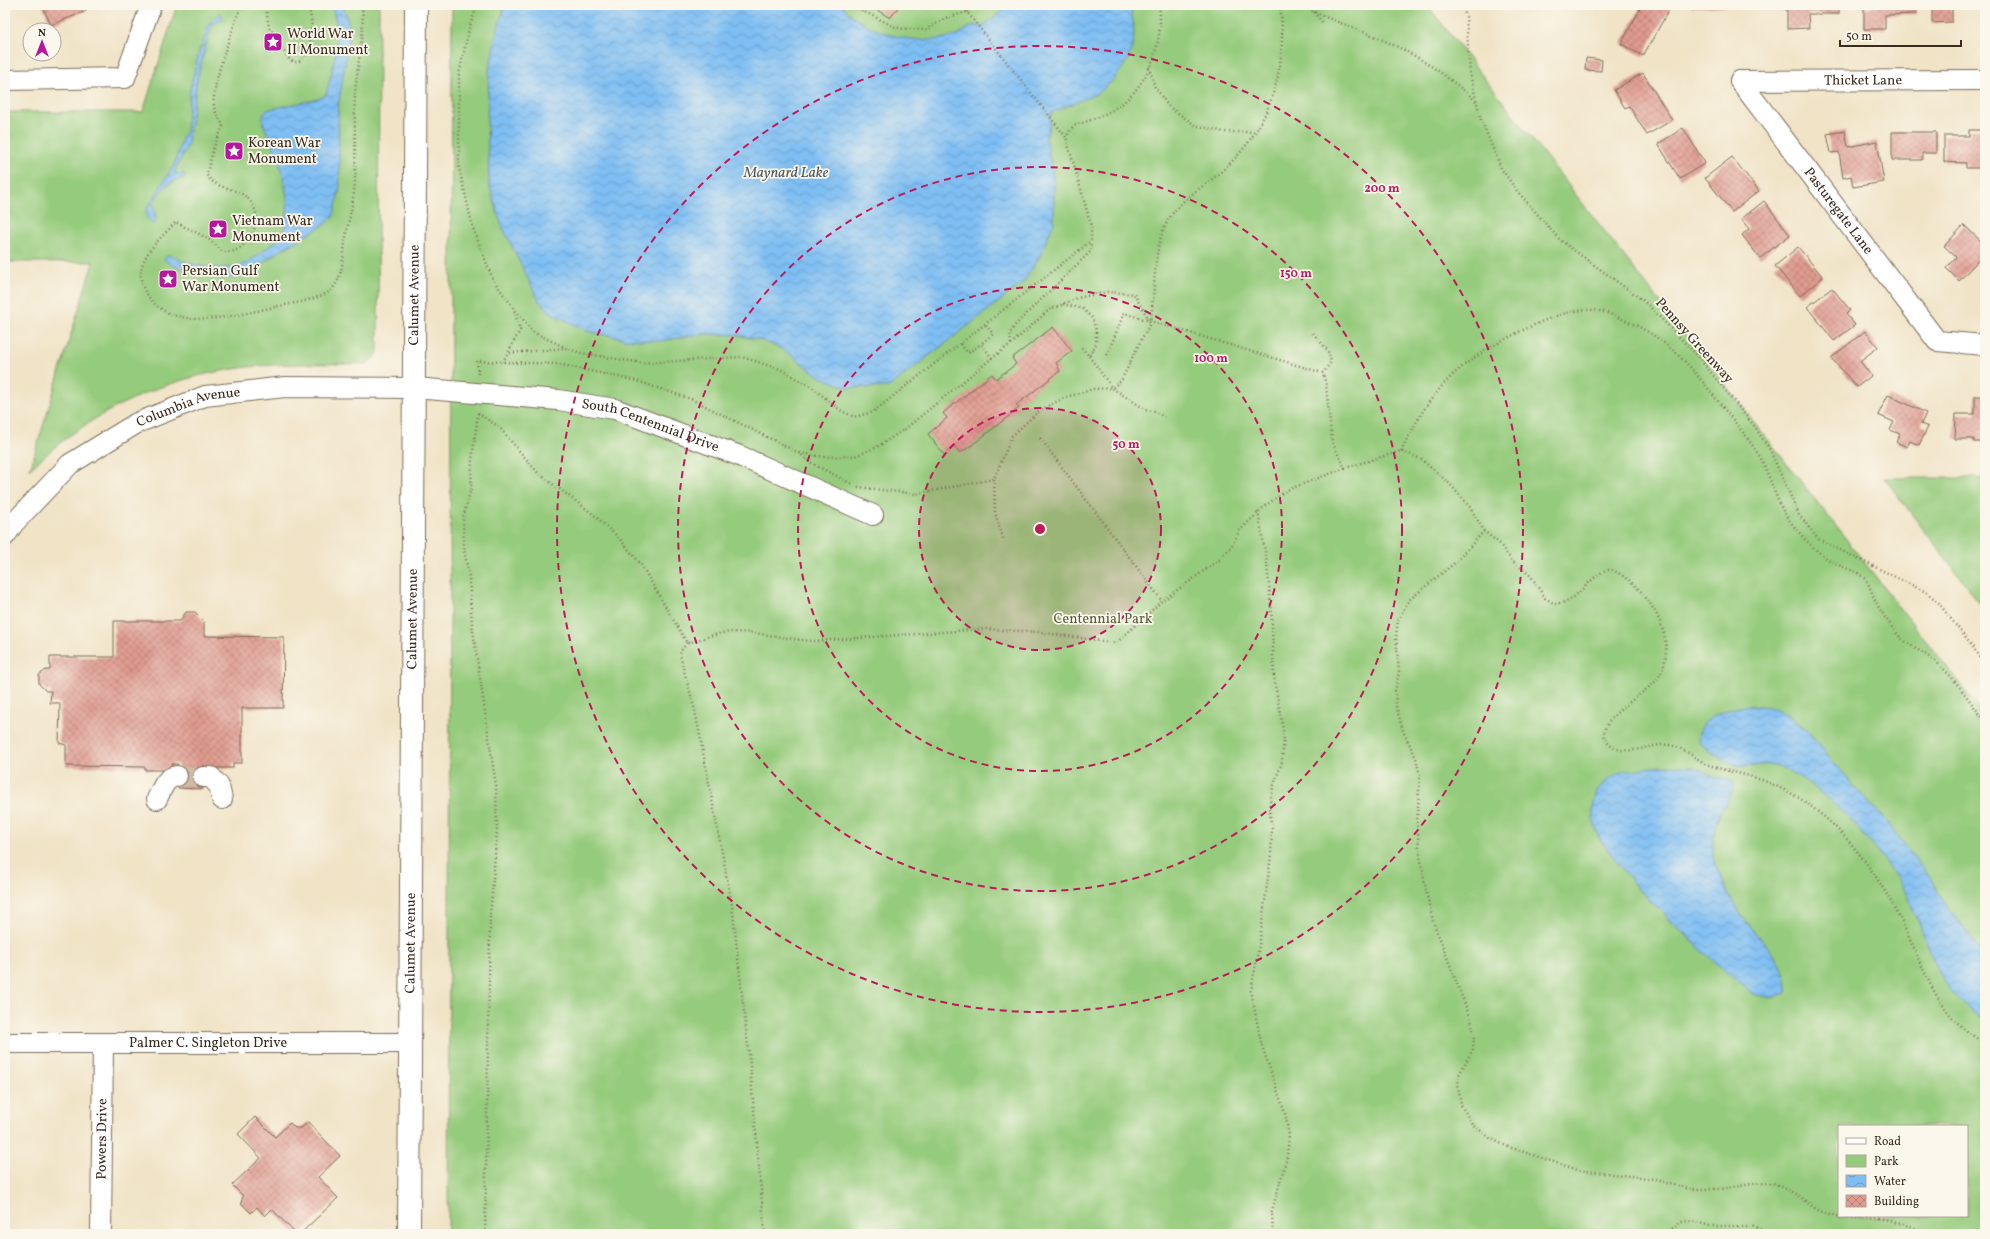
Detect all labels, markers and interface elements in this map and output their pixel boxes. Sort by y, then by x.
north arrow [22,22,62,62]
scale bar [1840,22,1961,48]
place label: World War II Monument [287,25,369,60]
text: N [38,26,46,41]
text: 50 m [1846,29,1872,45]
place icon: World War II Monument [262,31,284,53]
street label: Thicket Lane [1824,71,1902,90]
place label: Korean War Monument [248,134,321,169]
place icon: Korean War Monument [223,140,245,162]
water label: Maynard Lake [743,163,829,184]
street label: Pasturegate Lane [1799,164,1878,259]
text: 200 m [1364,181,1400,197]
place label: Vietnam War Monument [232,212,313,247]
place icon: Vietnam War Monument [207,218,229,240]
street label: Calumet Avenue [405,244,424,345]
place label: Persian Gulf War Monument [182,262,280,297]
text: 150 m [1280,266,1312,282]
place icon: Persian Gulf War Monument [157,268,179,290]
street label: Pennsy Greenway [1650,294,1738,388]
text: 100 m [1194,351,1228,367]
street label: Columbia Avenue [134,383,242,432]
street label: South Centennial Drive [580,394,722,457]
text: 50 m [1112,437,1140,453]
centre of rings [1033,522,1047,536]
street label: Calumet Avenue [403,568,422,669]
park label: Centennial Park [1053,610,1153,629]
street label: Calumet Avenue [401,892,420,993]
street label: Palmer C. Singleton Drive [129,1034,287,1053]
street label: Powers Drive [92,1098,112,1180]
legend [1838,1125,1968,1217]
text: Road [1874,1134,1901,1150]
text: Park [1874,1154,1899,1170]
text: Water [1874,1174,1906,1190]
text: Building [1874,1194,1919,1210]

